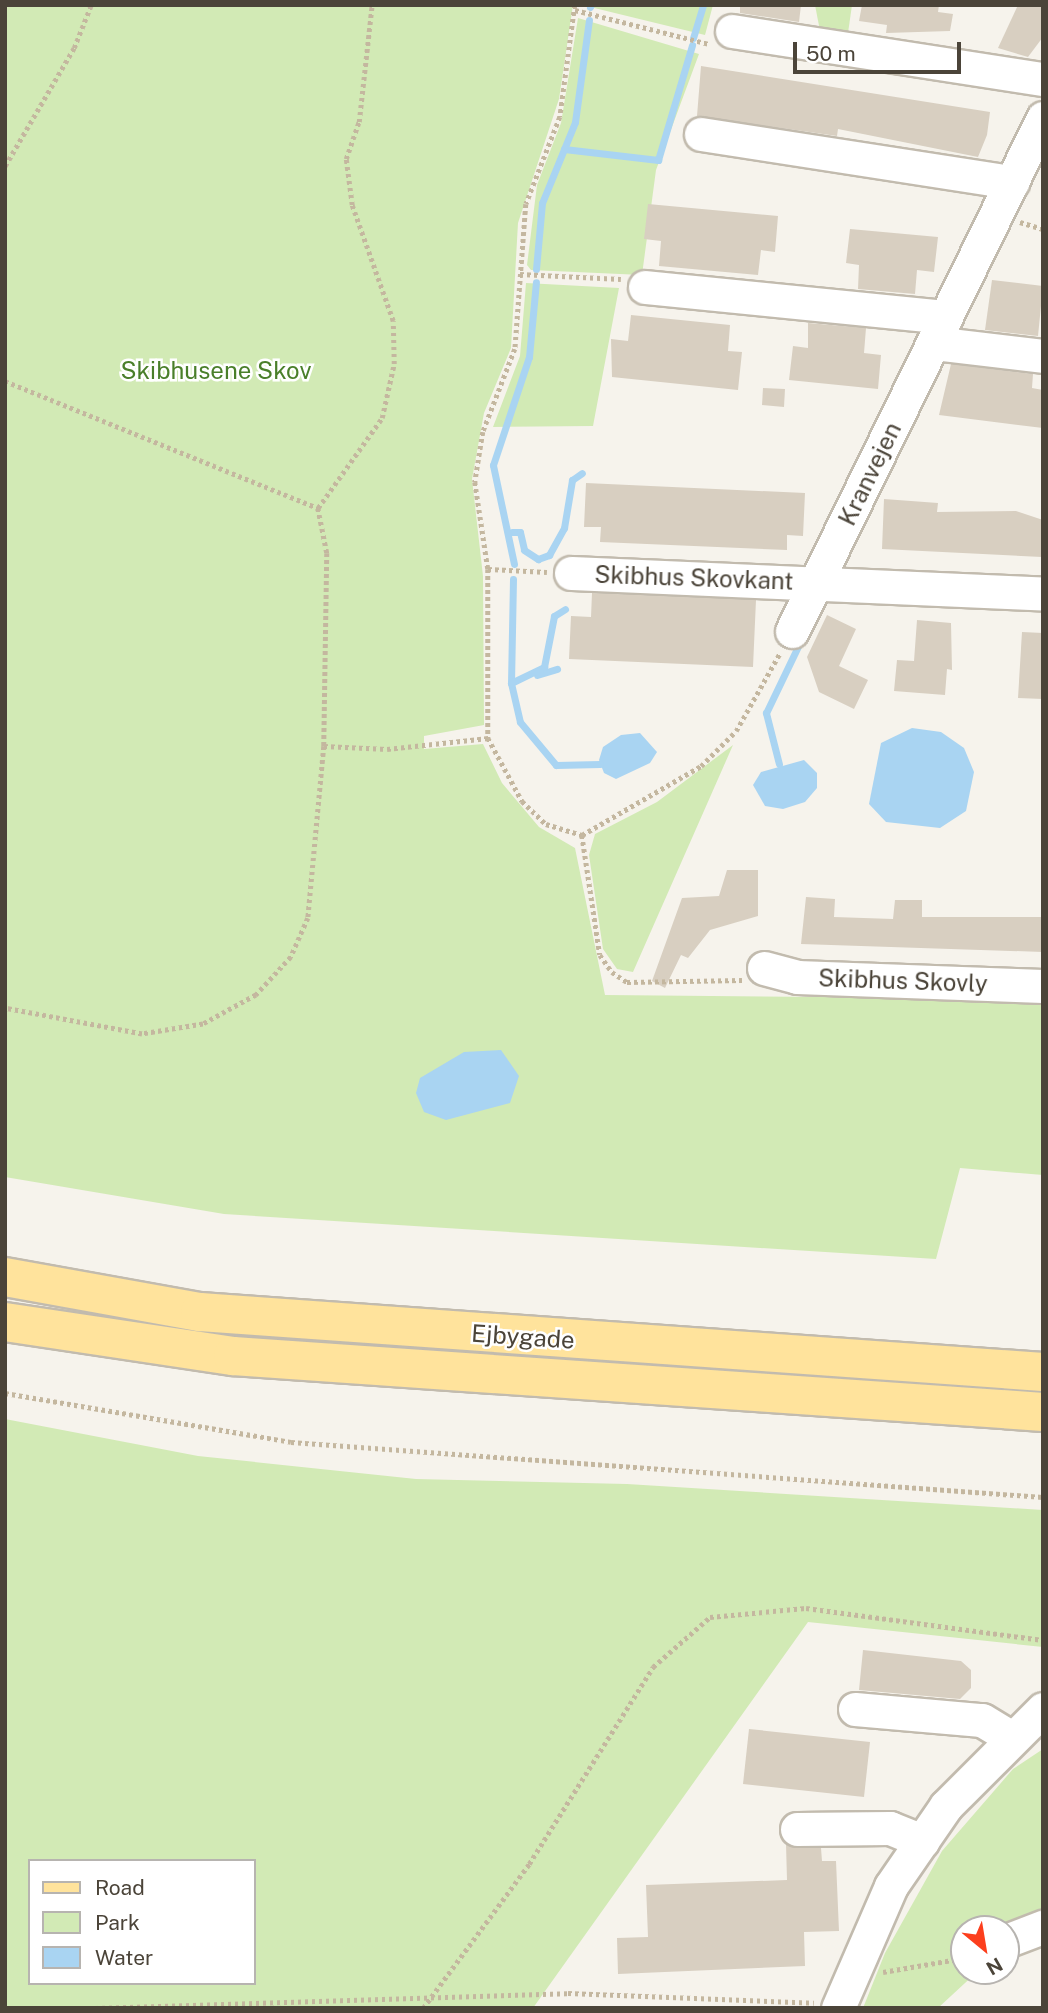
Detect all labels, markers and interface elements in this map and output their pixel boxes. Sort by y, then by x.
scale bar [796,28,964,72]
text: 50 m [806,41,856,66]
park label: Skibhusene Skov [120,357,312,385]
street label: Kranvejen [833,418,907,530]
street label: Skibhus Skovkant [594,560,794,596]
street label: Skibhus Skovly [818,964,988,998]
street label: Ejbygade [470,1319,576,1355]
legend [28,1859,256,1985]
text: Road [95,1875,145,1900]
text: Park [95,1910,140,1935]
north arrow [950,1915,1020,1985]
text: Water [95,1945,153,1970]
text: N [983,1953,1006,1980]

